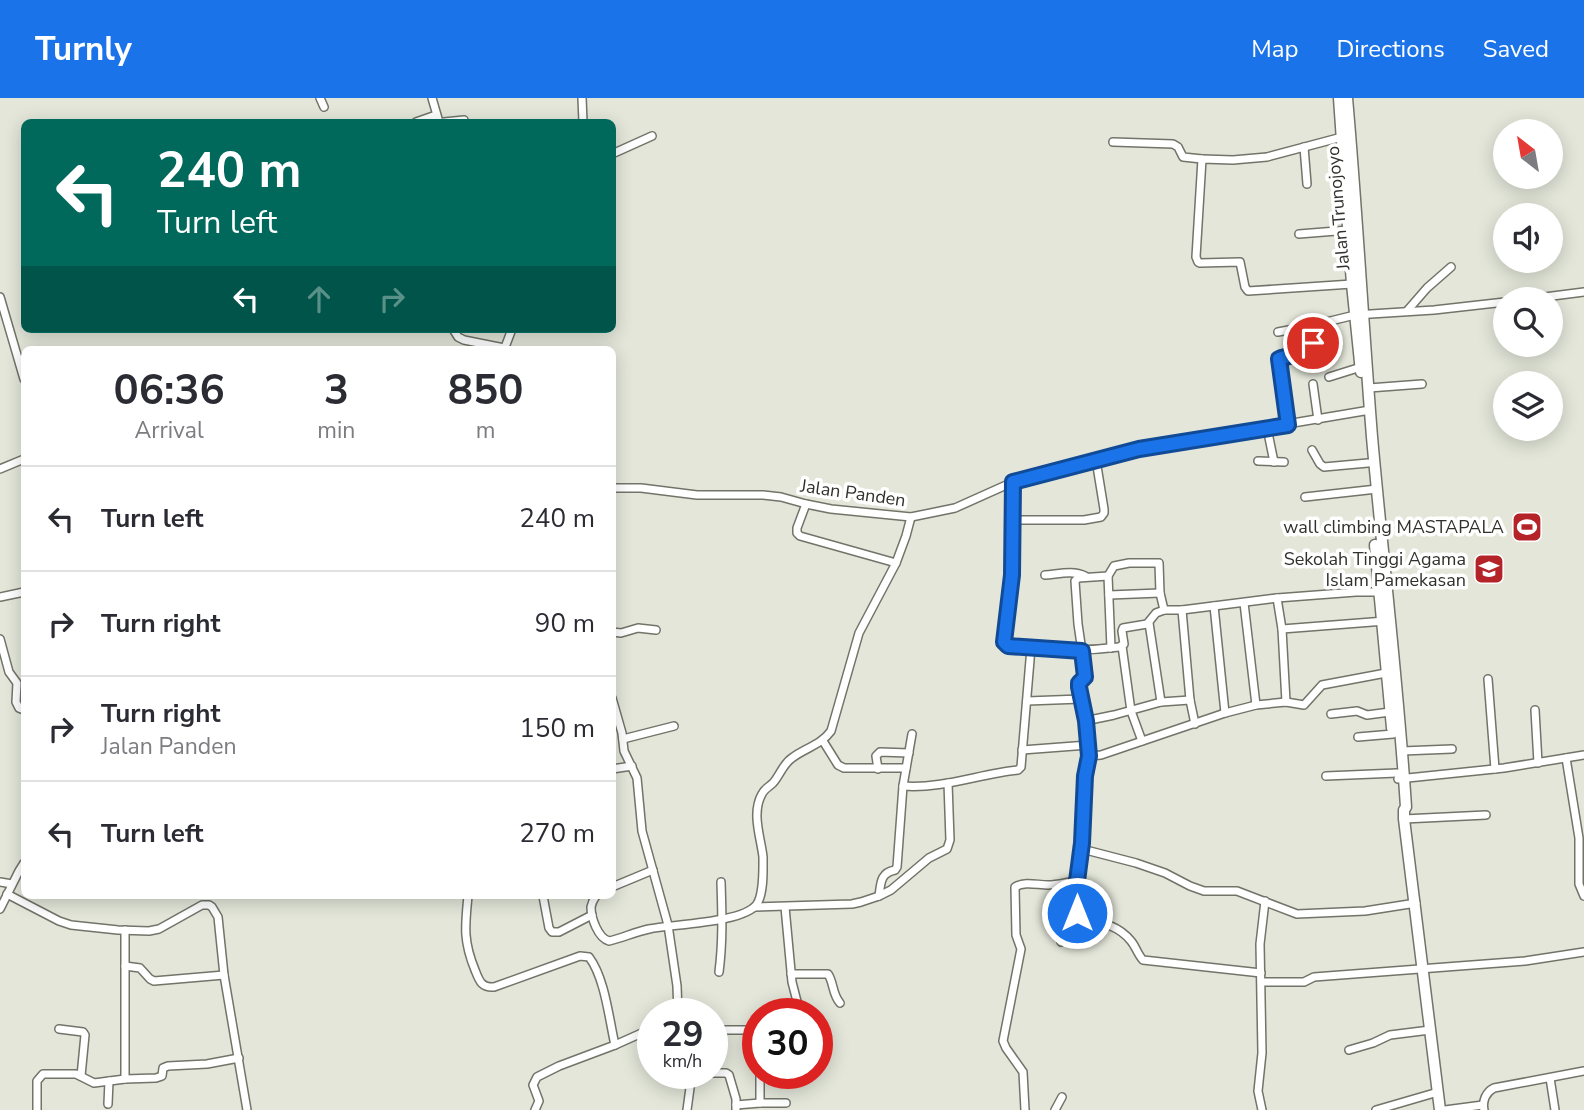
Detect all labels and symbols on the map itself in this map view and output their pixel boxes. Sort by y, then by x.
north arrow [1493,119,1563,189]
street label: Jalan Trunojoyo [1321,145,1355,272]
pin [1283,313,1343,373]
street label: Jalan Panden [798,474,907,512]
sports icon: wall climbing MASTAPALA [1510,510,1544,544]
place label: wall climbing MASTAPALA [1283,515,1504,539]
place label: Sekolah Tinggi Agama Islam Pamekasan [1284,547,1466,592]
school or university icon: Sekolah Tinggi Agama Islam Pamekasan [1472,552,1506,586]
position arrow [1040,876,1114,950]
speed limit sign: 30 [742,998,833,1089]

